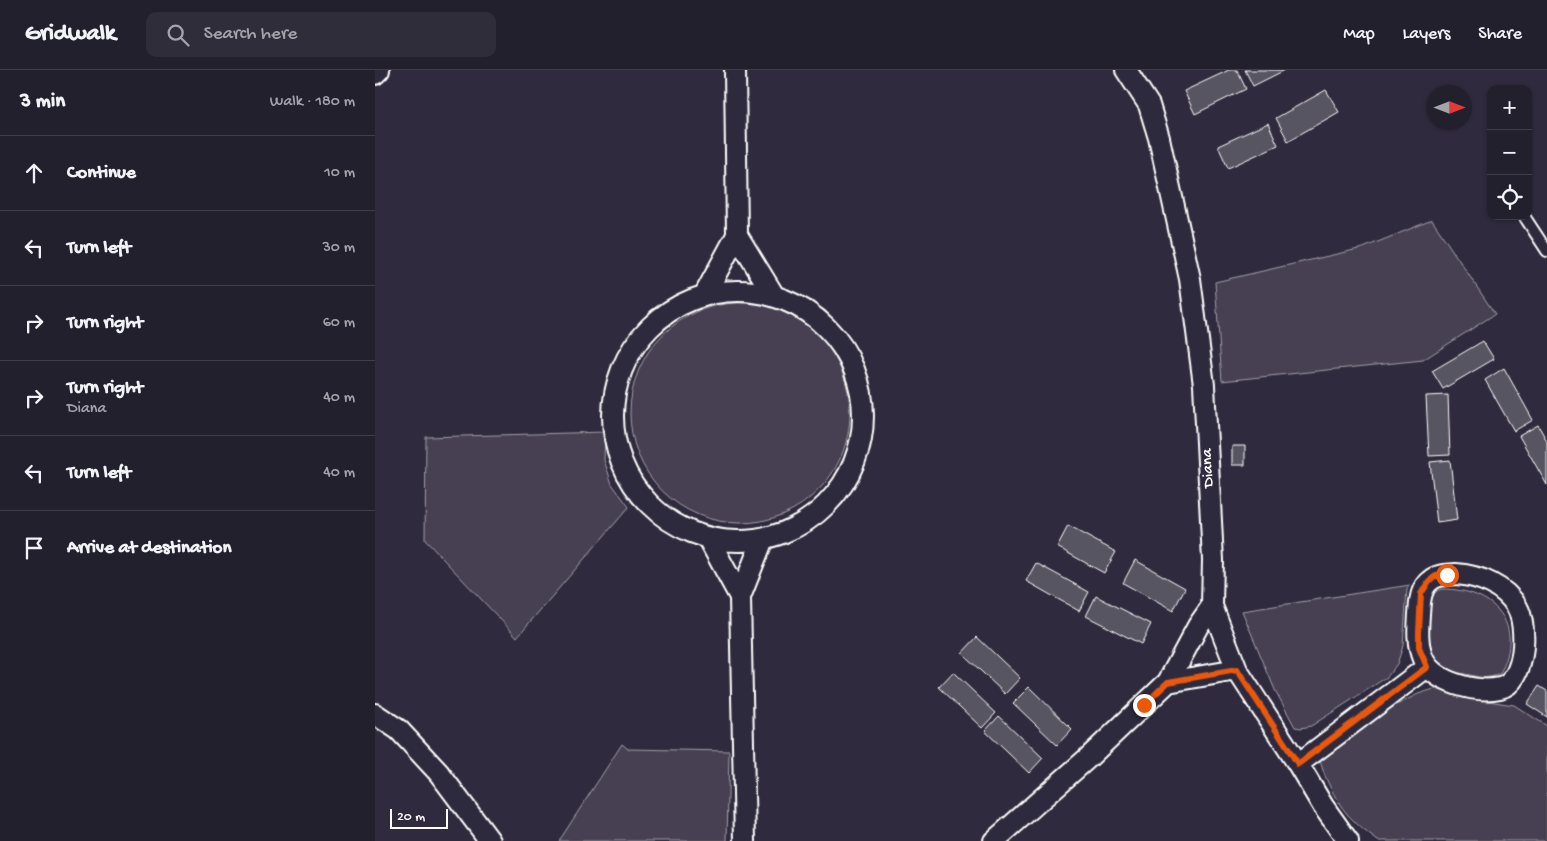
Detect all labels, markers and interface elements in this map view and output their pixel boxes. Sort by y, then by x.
search box [146,12,496,57]
text: Gridwalk [25,20,116,49]
icon: search [164,21,192,49]
text: Search here [204,23,297,46]
text: Map [1343,24,1375,45]
text: Layers [1403,24,1450,45]
text: Share [1478,24,1522,45]
north arrow [1427,85,1472,130]
map controls [1487,85,1532,220]
button: + [1487,85,1532,130]
text: 3 min [20,90,65,115]
text: Walk · 180 m [270,93,355,112]
button: − [1487,130,1532,175]
icon: ahead [20,159,48,187]
text: Continue [67,162,136,185]
text: 10 m [324,164,355,183]
button: locate [1487,175,1532,220]
icon: left [20,234,48,262]
text: Turn left [67,237,131,260]
text: 30 m [322,239,355,258]
icon: right [20,309,48,337]
text: Turn right [67,312,143,335]
text: 60 m [323,314,355,333]
text: Turn right [67,377,143,400]
icon: right [20,384,48,412]
text: 40 m [323,389,355,408]
text: Diana [67,400,106,419]
street label: Diana [1198,447,1220,489]
icon: left [20,459,48,487]
text: Turn left [67,462,131,485]
text: 40 m [323,464,355,483]
icon: arrive [20,534,48,562]
text: Arrive at destination [67,537,231,560]
route start [1436,564,1459,587]
route end [1133,694,1156,717]
scale bar [390,806,447,829]
text: 20 m [397,809,425,826]

